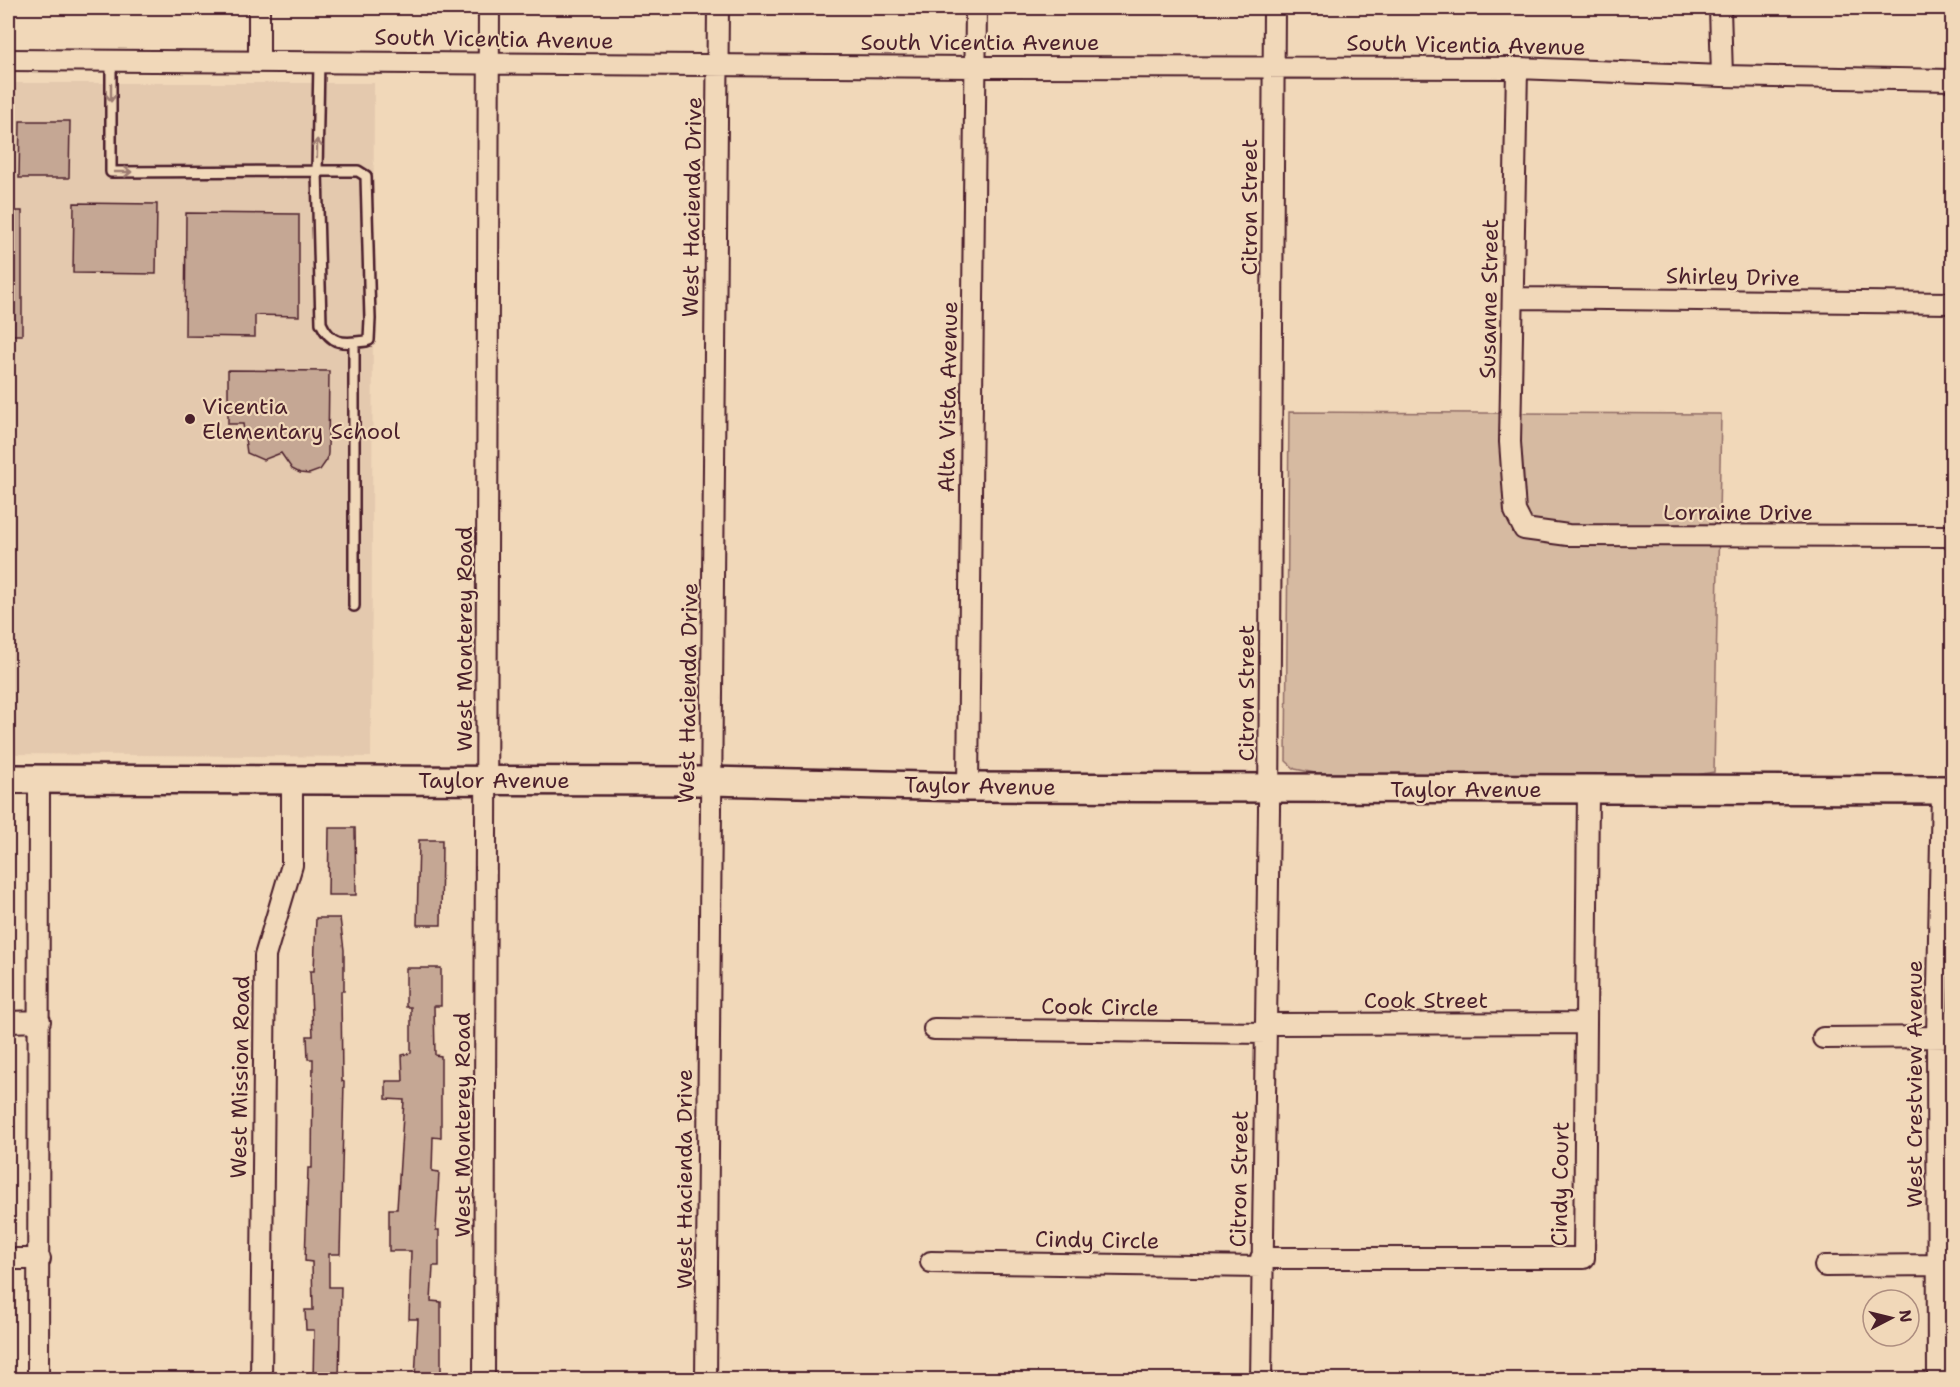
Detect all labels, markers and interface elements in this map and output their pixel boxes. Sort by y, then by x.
street label: South Vicentia Avenue [374,22,614,56]
street label: South Vicentia Avenue [860,28,1100,57]
street label: South Vicentia Avenue [1346,28,1586,62]
one-way arrow [105,83,117,103]
street label: West Hacienda Drive [676,96,708,318]
one-way arrow [311,139,323,159]
street label: Citron Street [1235,139,1264,275]
one-way arrow [113,166,133,178]
street label: Susanne Street [1473,219,1505,379]
street label: Shirley Drive [1666,261,1800,293]
street label: Alta Vista Avenue [932,301,964,493]
place label: Vicentia Elementary School [202,392,400,446]
marker: Vicentia Elementary School [183,412,197,426]
street label: Lorraine Drive [1663,498,1813,527]
street label: West Monterey Road [450,526,479,752]
street label: West Hacienda Drive [672,582,704,804]
street label: Citron Street [1232,625,1261,761]
street label: Taylor Avenue [418,766,570,795]
street label: Taylor Avenue [904,770,1056,802]
street label: Taylor Avenue [1390,775,1542,804]
street label: West Crestview Avenue [1900,960,1929,1208]
street label: West Mission Road [224,975,256,1179]
street label: Cook Street [1364,986,1488,1015]
street label: Cook Circle [1041,991,1159,1023]
street label: West Monterey Road [448,1012,477,1238]
street label: West Hacienda Drive [670,1069,699,1289]
street label: Citron Street [1223,1110,1255,1248]
street label: Cindy Court [1544,1121,1576,1247]
street label: Cindy Circle [1034,1224,1160,1256]
north arrow [1861,1288,1921,1348]
text: N [1894,1309,1917,1324]

